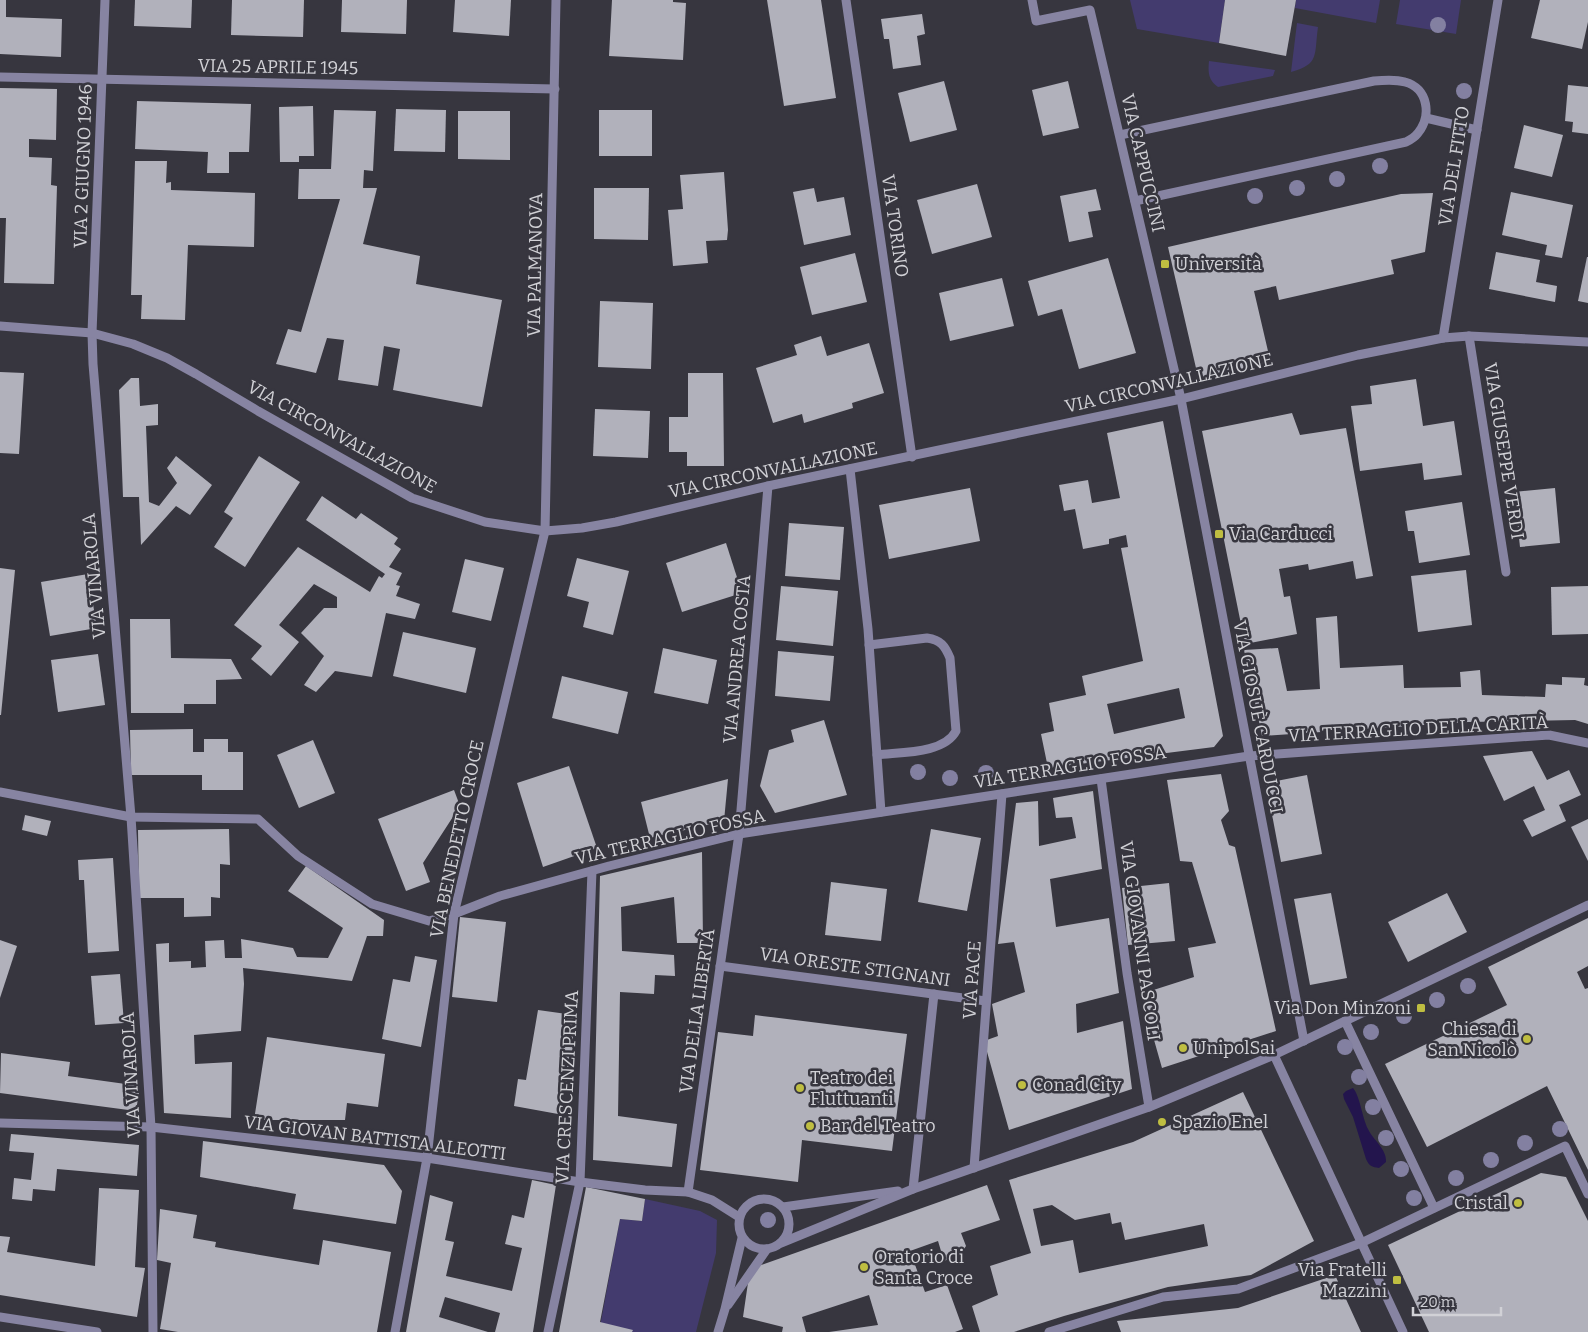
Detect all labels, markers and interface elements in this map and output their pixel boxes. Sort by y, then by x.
street label: VIA 25 APRILE 1945 [198,55,358,79]
street label: VIA 2 GIUGNO 1946 [69,84,97,248]
street label: VIA CAPPUCCINI [1116,92,1170,234]
street label: VIA DEL FITTO [1434,104,1474,228]
street label: VIA TORINO [877,173,913,279]
street label: VIA PALMANOVA [523,192,547,337]
place label: Università [1175,253,1262,275]
marker: Università [1159,258,1171,270]
street label: VIA CIRCONVALLAZIONE [1063,348,1275,418]
street label: VIA GIUSEPPE VERDI [1479,361,1529,541]
street label: VIA CIRCONVALLAZIONE [243,376,441,498]
street label: VIA CIRCONVALLAZIONE [666,437,880,503]
street label: VIA VINAROLA [78,512,110,640]
place label: Via Carducci [1229,523,1333,545]
marker: Via Carducci [1213,528,1225,540]
street label: VIA ANDREA COSTA [719,574,755,744]
street label: VIA GIOSUÈ CARDUCCI [1228,618,1289,816]
street label: VIA TERRAGLIO DELLA CARITÀ [1287,711,1549,747]
street label: VIA BENEDETTO CROCE [425,738,489,940]
street label: VIA TERRAGLIO FOSSA [972,741,1168,793]
street label: VIA TERRAGLIO FOSSA [573,804,767,870]
street label: VIA GIOVANNI PASCOLI [1115,840,1165,1042]
street label: VIA DELLA LIBERTÀ [675,927,719,1095]
street label: VIA PACE [958,940,986,1020]
street label: VIA ORESTE STIGNANI [758,943,952,991]
street label: VIA CRESCENZI PRIMA [551,989,583,1184]
place label: Via Don Minzoni [1274,997,1411,1019]
marker: Via Don Minzoni [1415,1002,1427,1014]
street label: VIA VINAROLA [117,1011,145,1138]
place label: Chiesa di San Nicolò [1427,1018,1517,1061]
marker: Chiesa di San Nicolò [1521,1033,1533,1045]
place label: UnipolSai [1193,1037,1275,1059]
marker: UnipolSai [1177,1042,1189,1054]
place label: Teatro dei Fluttuanti [810,1067,894,1110]
place label: Conad City [1032,1074,1122,1096]
marker: Conad City [1016,1079,1028,1091]
marker: Teatro dei Fluttuanti [794,1082,806,1094]
street label: VIA GIOVAN BATTISTA ALEOTTI [243,1111,507,1165]
place label: Spazio Enel [1172,1111,1268,1133]
place label: Bar del Teatro [820,1115,936,1137]
marker: Spazio Enel [1156,1116,1168,1128]
marker: Bar del Teatro [804,1120,816,1132]
place label: Cristal [1454,1192,1508,1214]
marker: Cristal [1512,1197,1524,1209]
place label: Oratorio di Santa Croce [874,1246,973,1289]
place label: Via Fratelli Mazzini [1298,1259,1387,1302]
marker: Oratorio di Santa Croce [858,1261,870,1273]
marker: Via Fratelli Mazzini [1391,1274,1403,1286]
scale bar [1413,1284,1500,1316]
text: 20 m [1420,1293,1456,1311]

